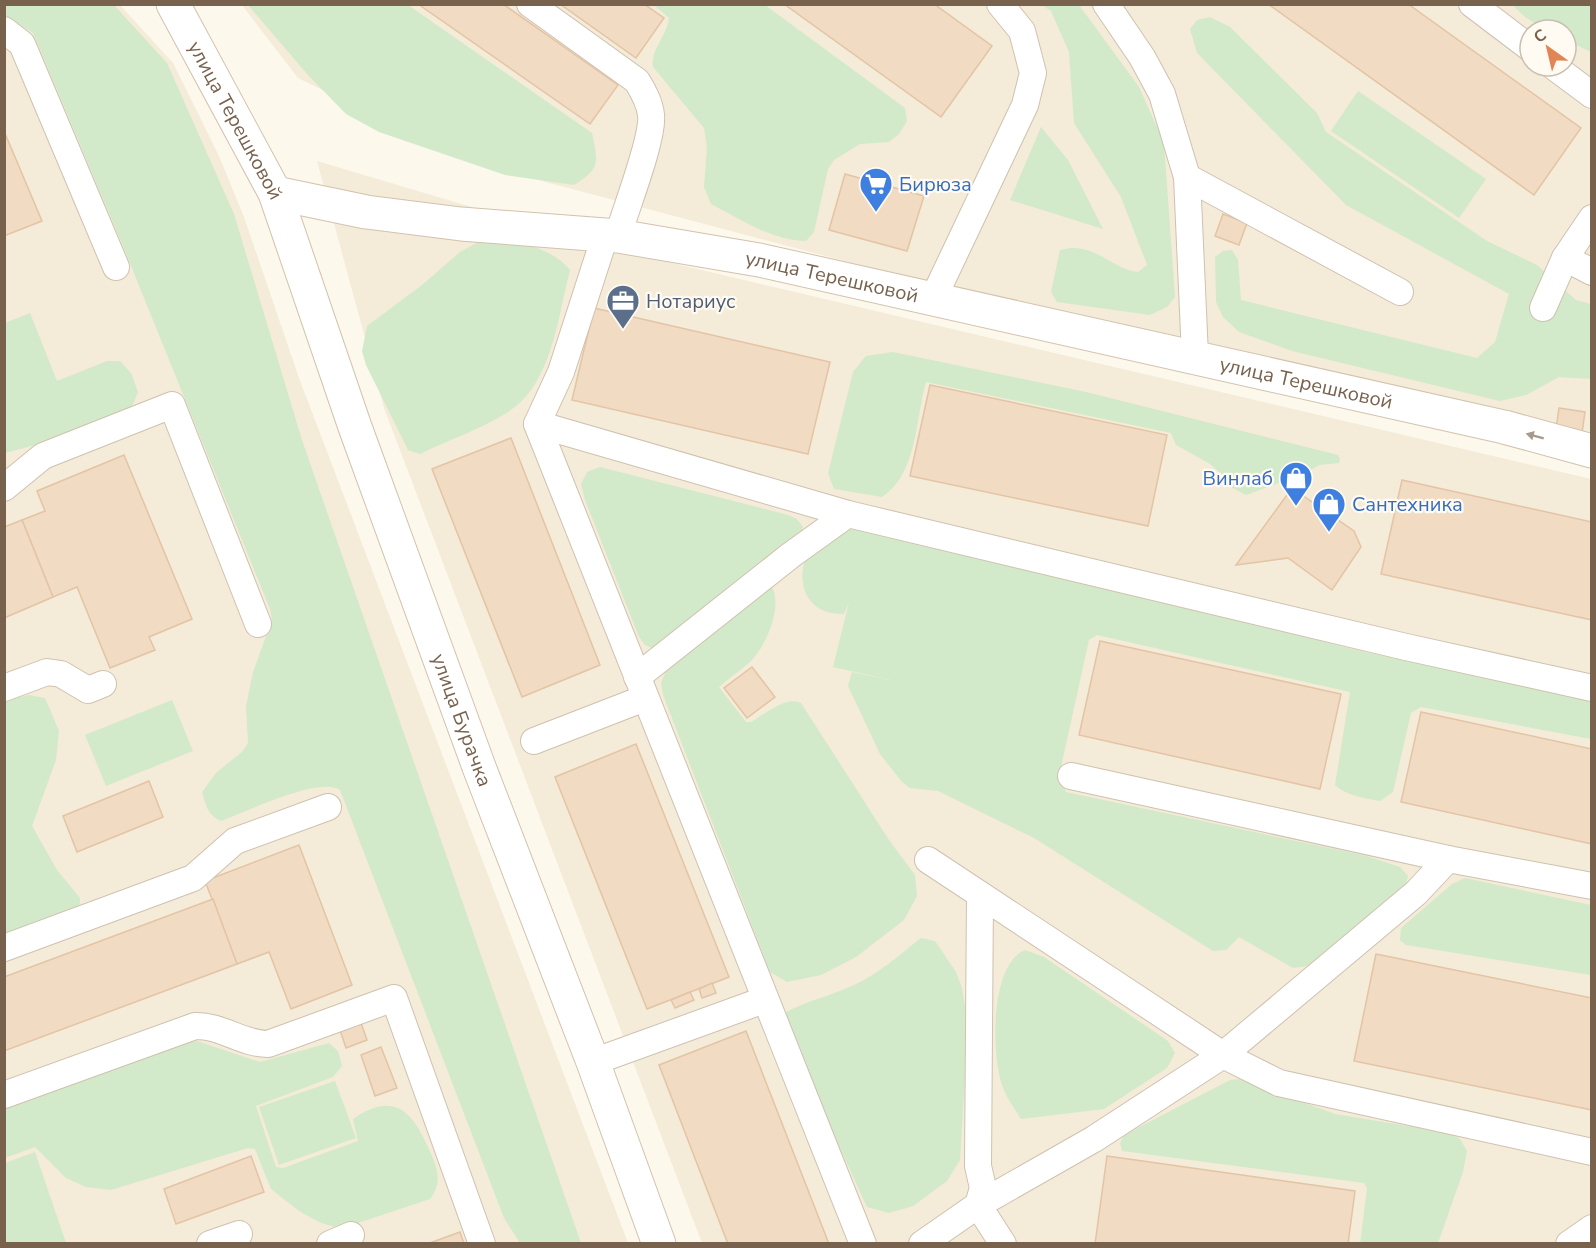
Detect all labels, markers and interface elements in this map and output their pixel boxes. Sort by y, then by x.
north arrow [1518,18,1578,78]
text: С [1530,24,1551,49]
street label: улица Терешковой [181,36,289,205]
supermarket icon: Бирюза [858,166,894,213]
place label: Бирюза [899,171,972,198]
street label: улица Терешковой [743,245,921,309]
office icon: Нотариус [605,283,641,330]
place label: Нотариус [646,288,736,315]
street label: улица Терешковой [1217,351,1395,416]
one-way arrow [1526,431,1544,440]
shop icon: Винлаб [1278,460,1314,507]
place label: Винлаб [1202,465,1273,492]
shop icon: Сантехника [1311,486,1347,533]
place label: Сантехника [1352,491,1463,518]
street label: улица Бурачка [425,650,498,791]

